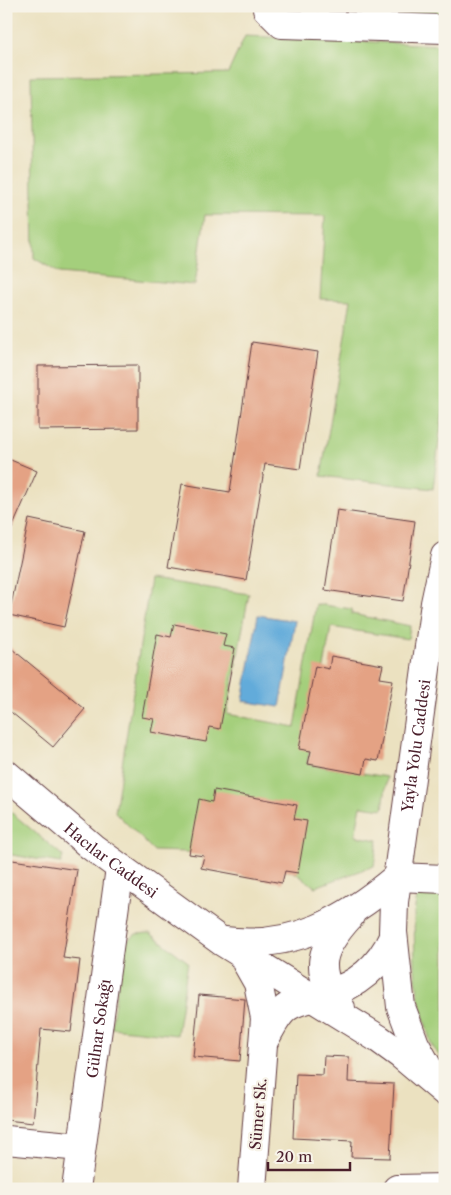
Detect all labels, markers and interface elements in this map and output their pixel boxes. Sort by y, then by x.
street label: Yayla Yolu Caddesi [397,678,434,814]
street label: Hacılar Caddesi [61,818,162,902]
street label: Gülnar Sokağı [82,977,114,1079]
street label: Sümer Sk. [245,1077,271,1151]
scale bar [268,1140,351,1172]
text: 20 m [276,1147,312,1166]

